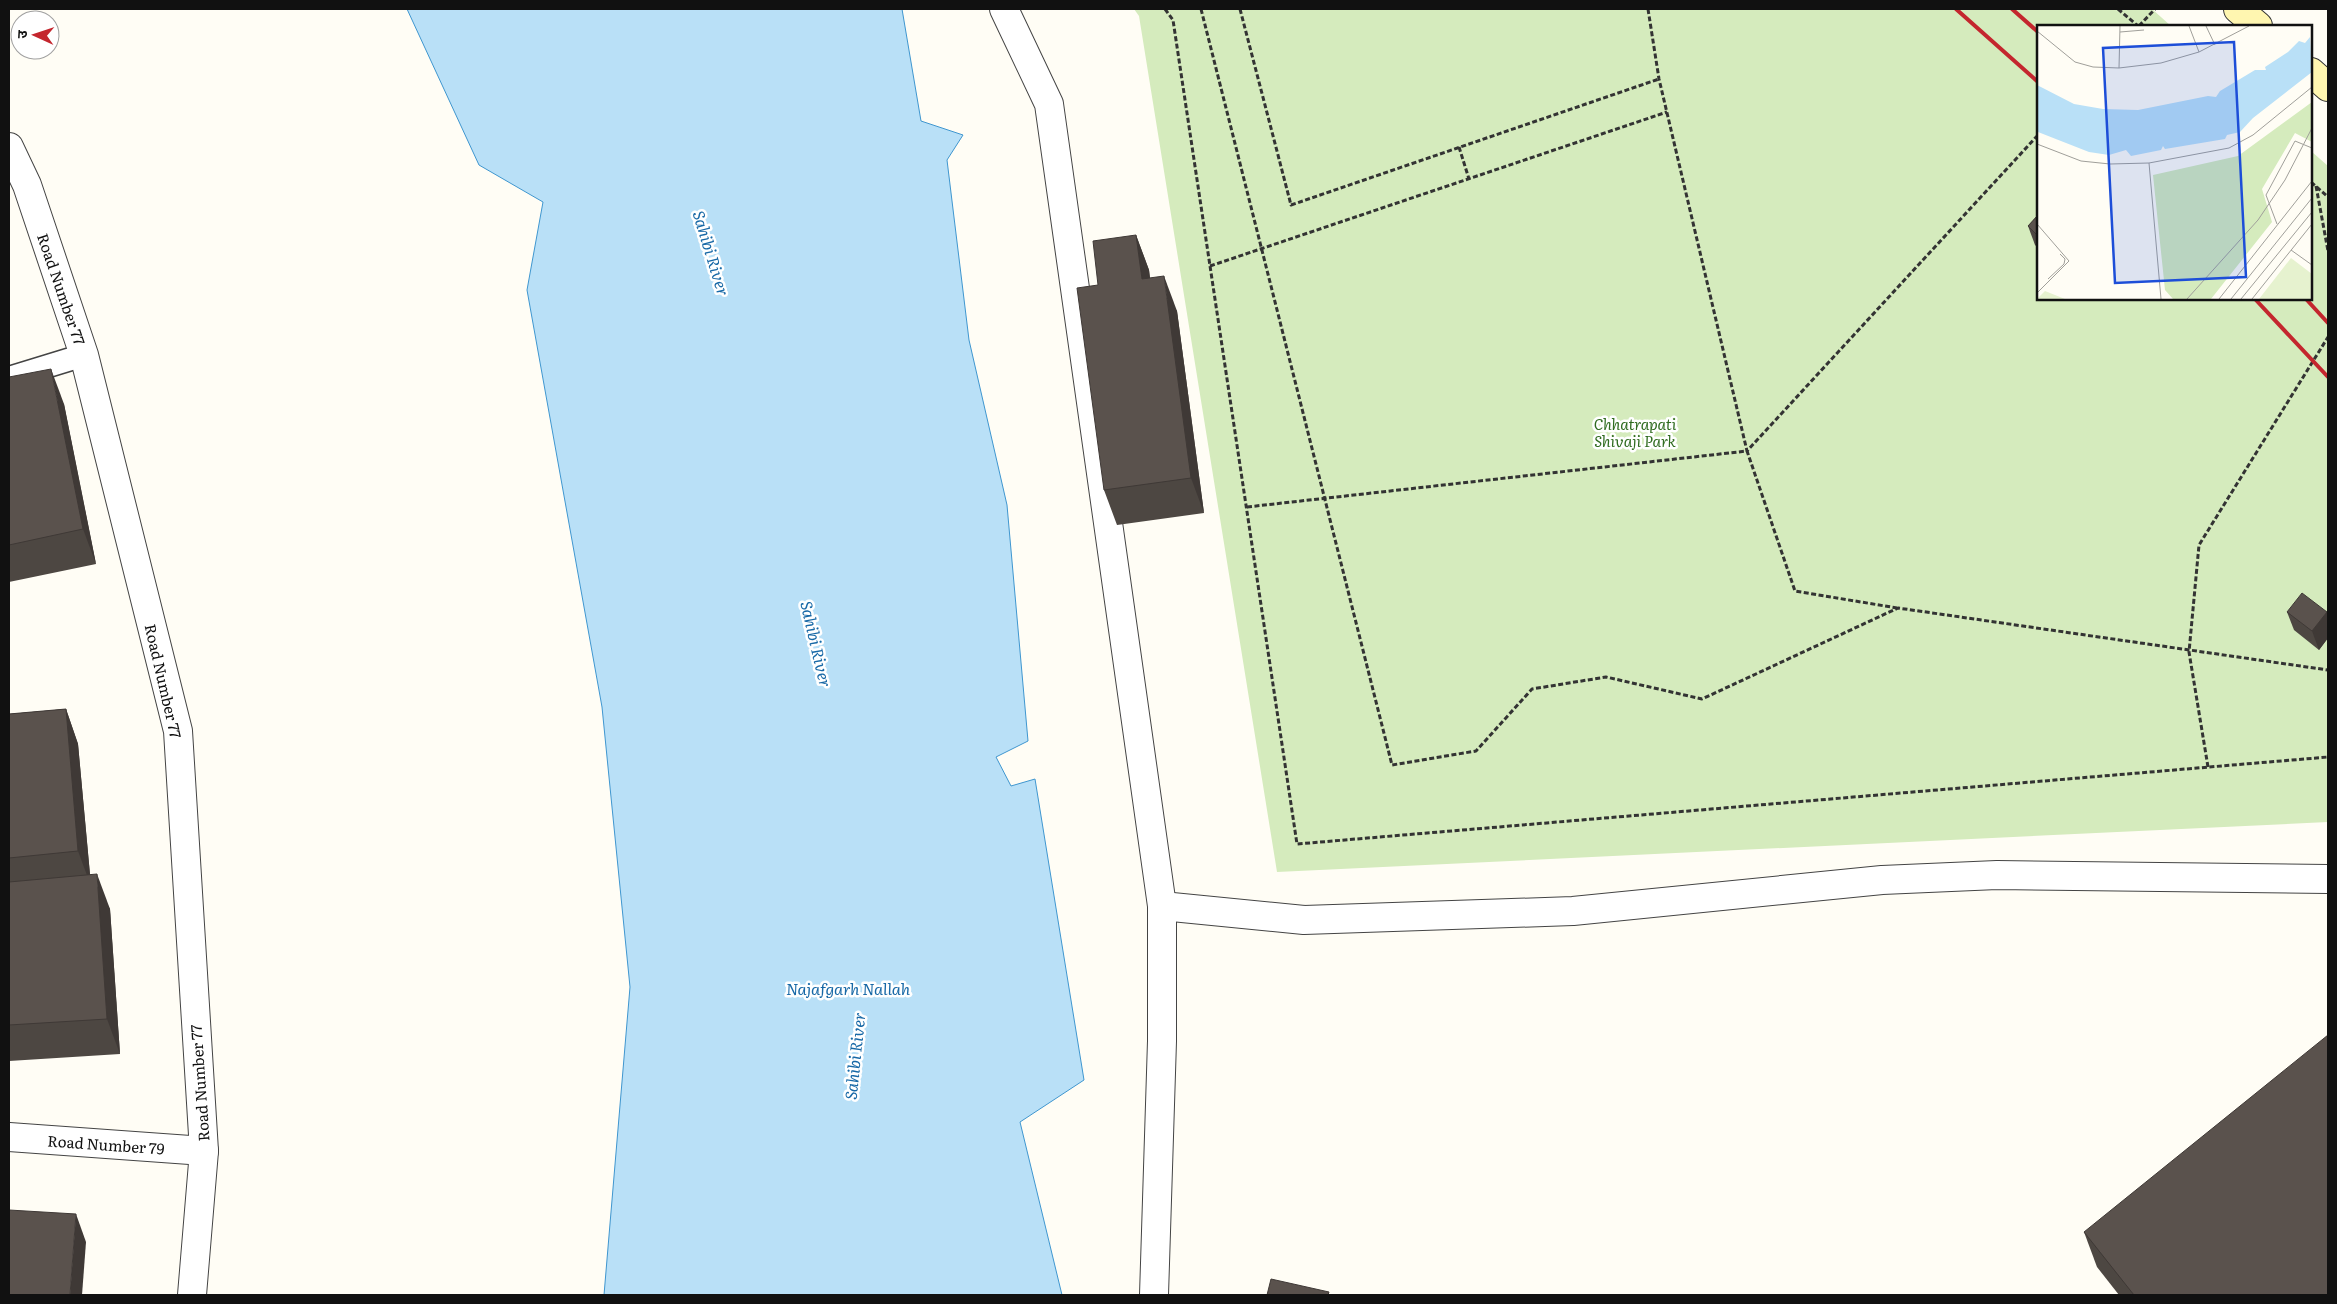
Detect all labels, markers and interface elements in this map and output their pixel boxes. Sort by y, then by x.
north arrow [10,10,60,60]
inset map [2037,25,2312,300]
text: उ [11,29,31,39]
water label: Sahibi River [688,208,736,298]
street label: Road Number 77 [32,230,92,348]
park label: Chhatrapati Shivaji Park [1594,412,1677,452]
water label: Sahibi River [795,599,839,689]
street label: Road Number 77 [140,621,188,741]
water label: Najafgarh Nallah [786,976,911,1000]
water label: Sahibi River [837,1011,871,1101]
street label: Road Number 77 [183,1023,215,1142]
street label: Road Number 79 [47,1128,165,1160]

